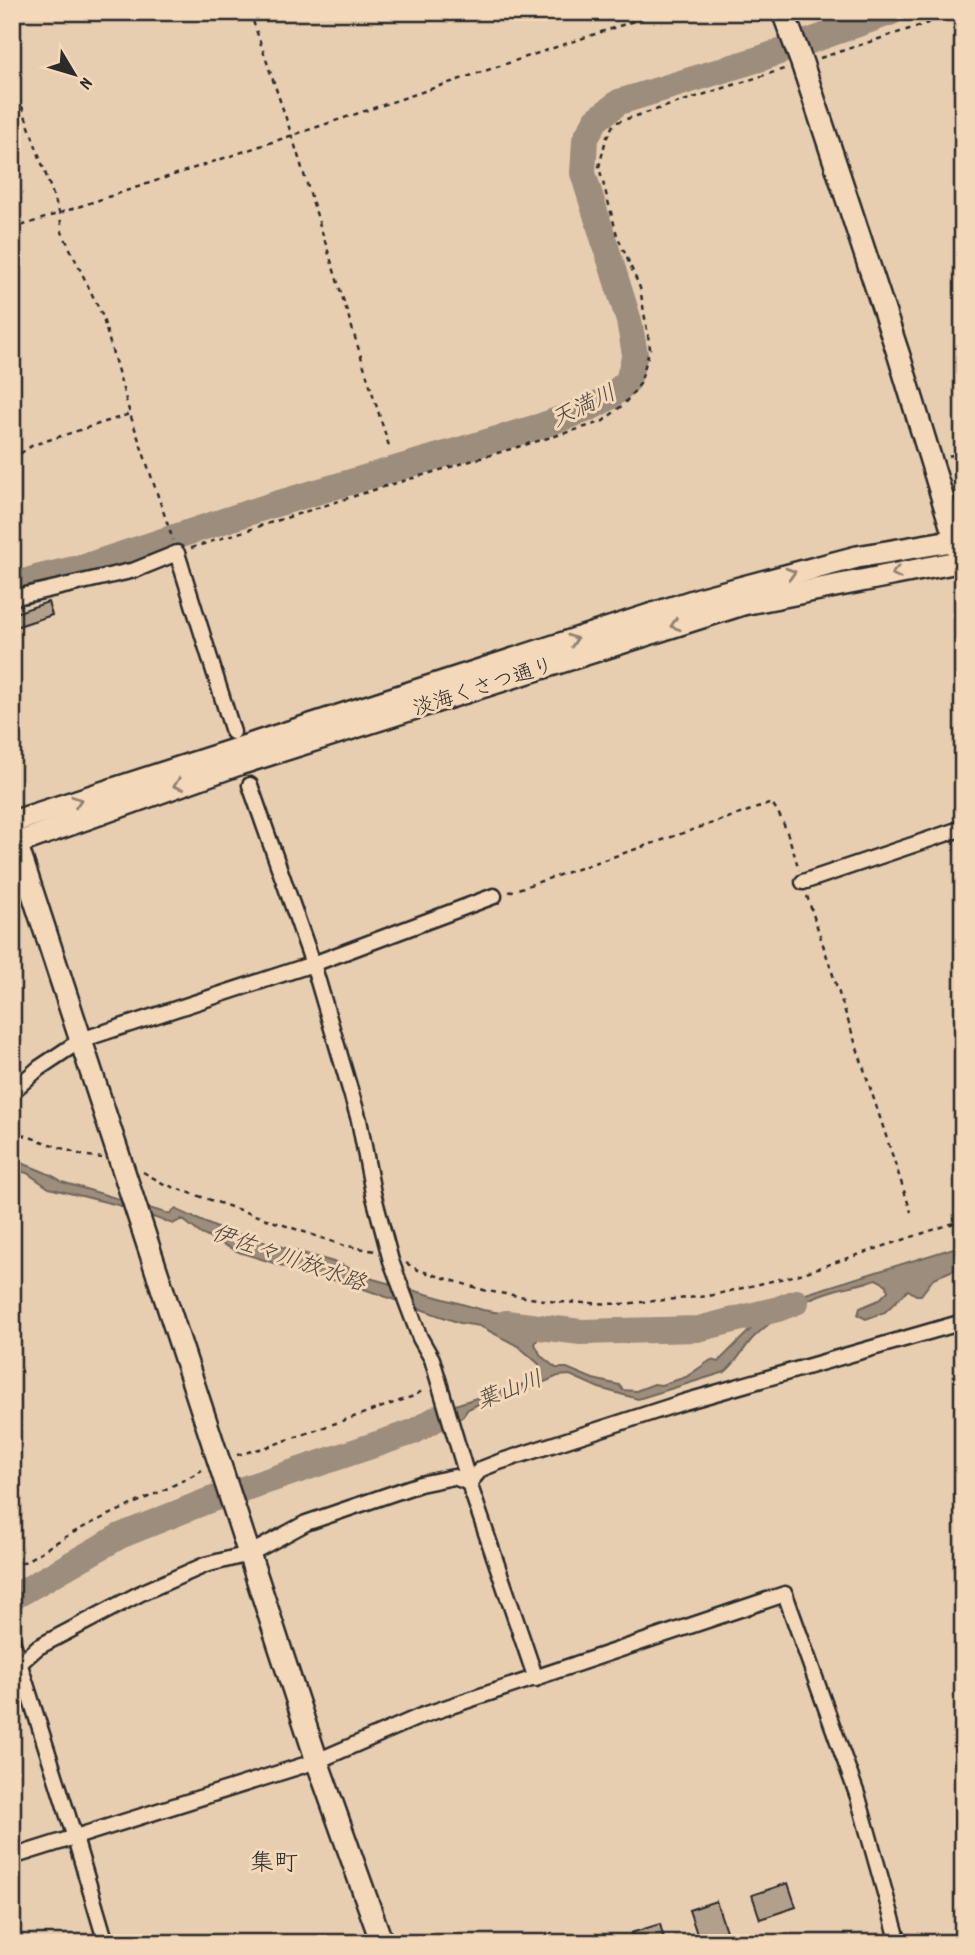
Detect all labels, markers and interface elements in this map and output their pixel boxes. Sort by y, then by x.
north arrow [38,38,108,108]
text: N [71,70,98,94]
water label: 天満川 [546,378,623,438]
one-way arrow [890,565,902,580]
one-way arrow [785,567,797,582]
one-way arrow [669,617,681,632]
one-way arrow [567,634,579,648]
street label: 淡海くさつ通り [409,652,558,726]
one-way arrow [173,777,185,791]
one-way arrow [71,794,83,809]
water label: 伊佐々川放水路 [206,1219,371,1303]
water label: 葉山川 [472,1364,548,1420]
district label: 集町 [250,1848,298,1882]

